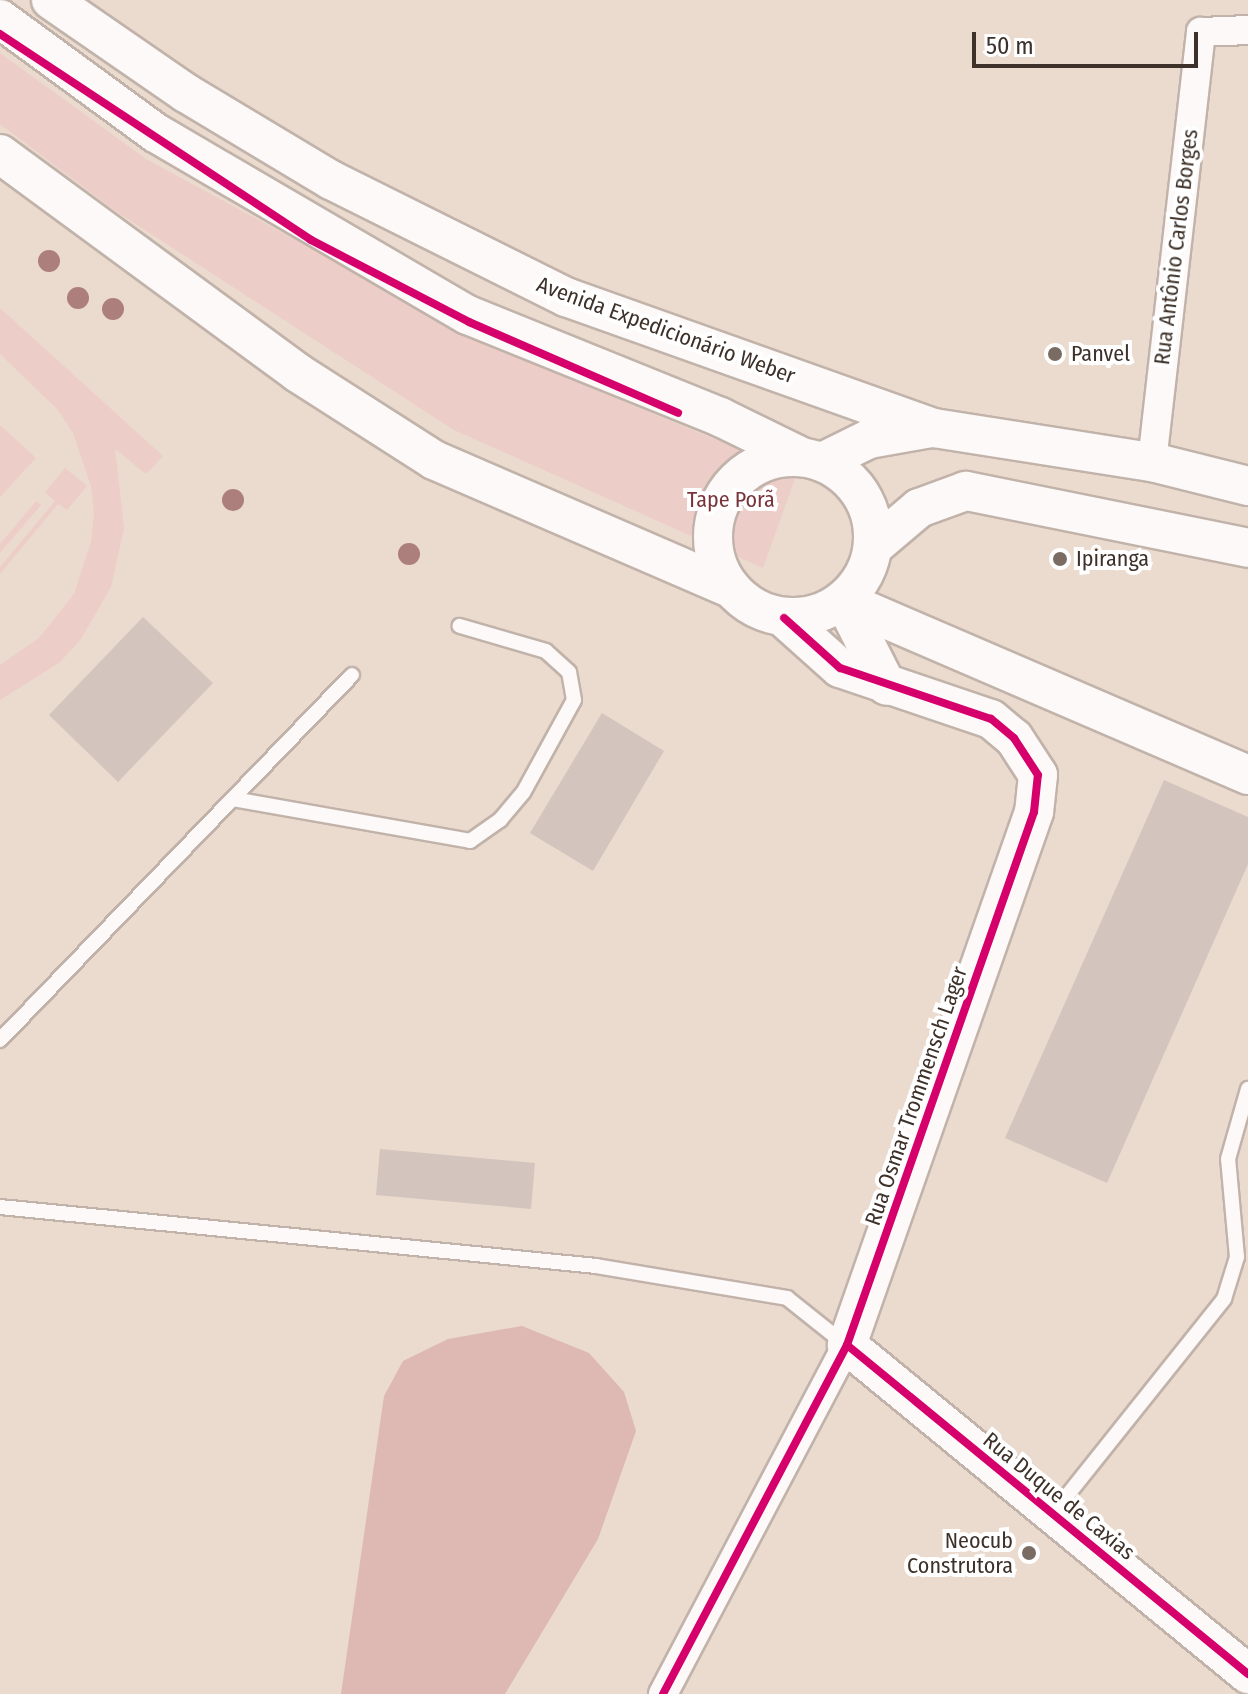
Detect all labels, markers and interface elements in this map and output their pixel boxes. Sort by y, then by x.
scale bar [976,16,1202,66]
text: 50 m [986,32,1034,60]
street label: Rua Antônio Carlos Borges [1148,128,1204,366]
street label: Avenida Expedicionário Weber [533,271,799,389]
place label: Panvel [1071,341,1130,367]
marker: Panvel [1046,345,1064,363]
park label: Tape Porã [687,487,775,513]
place label: Ipiranga [1076,546,1149,572]
marker: Ipiranga [1051,550,1069,568]
street label: Rua Osmar Trommensch Lager [859,963,973,1229]
street label: Rua Duque de Caxias [978,1427,1140,1565]
place label: Neocub Construtora [907,1527,1013,1578]
marker: Neocub Construtora [1020,1544,1038,1562]

